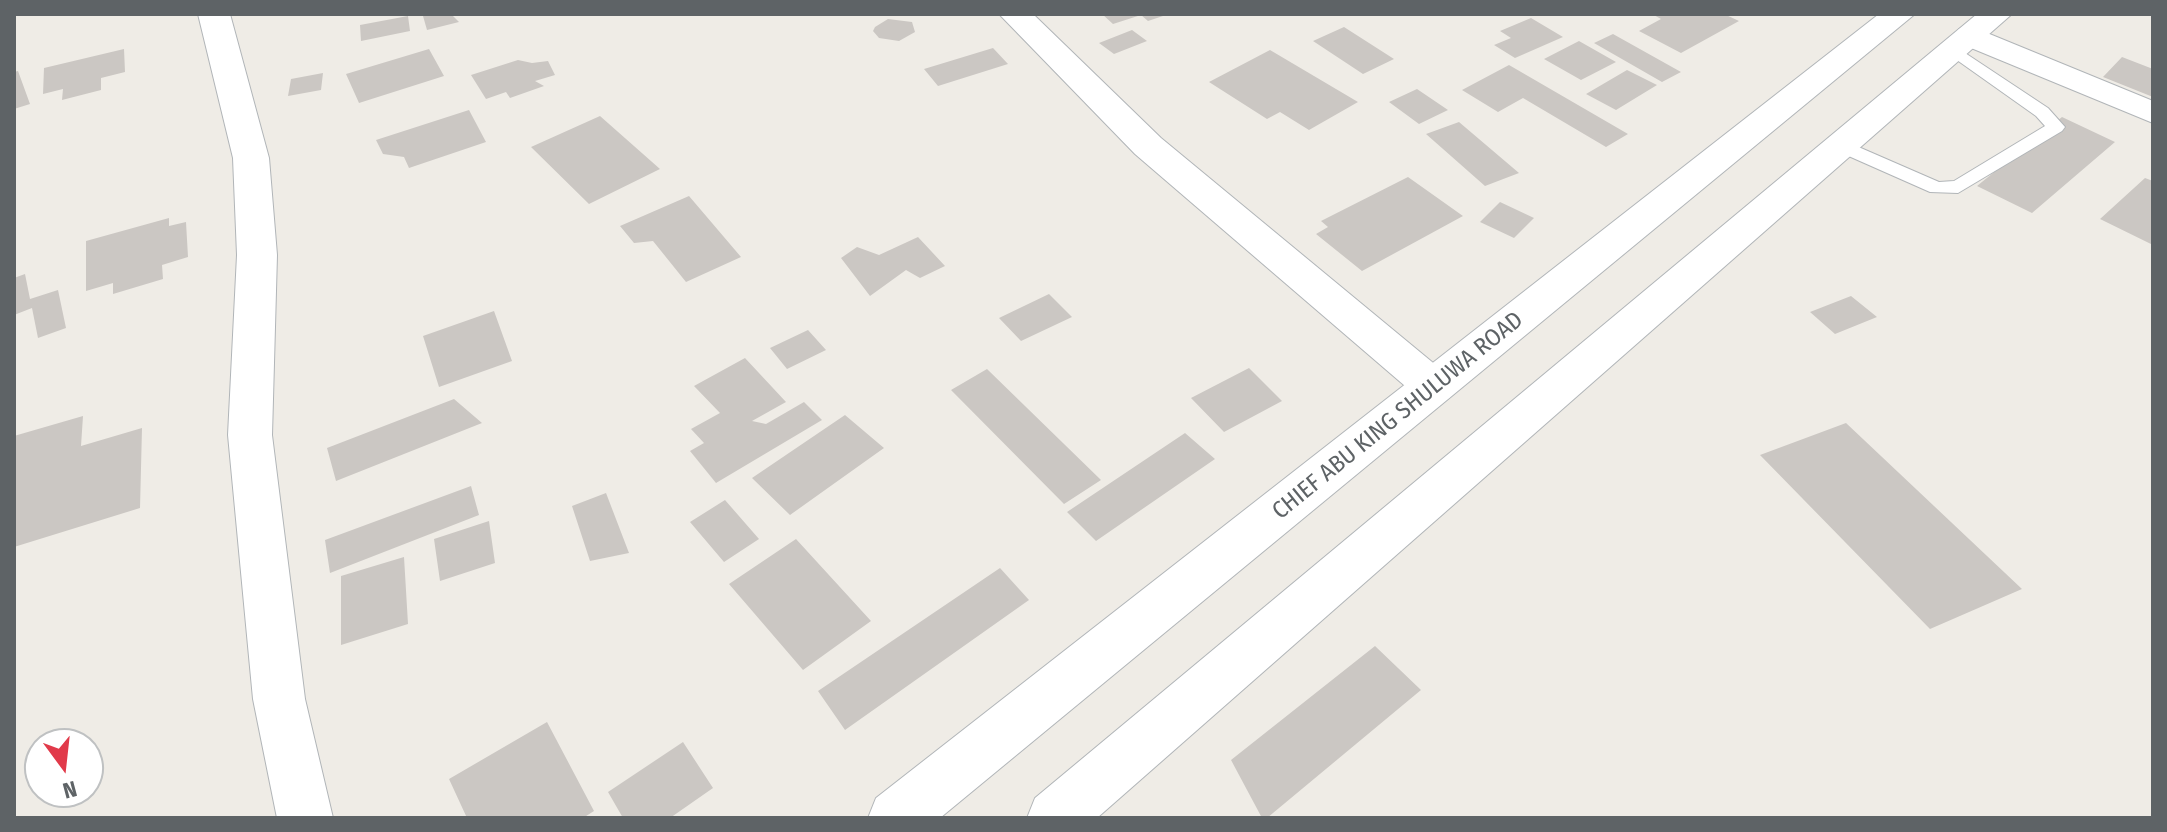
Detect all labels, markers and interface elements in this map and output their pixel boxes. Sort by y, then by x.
street label: CHIEF ABU KING SHULUWA ROAD [1267,306,1529,526]
north arrow [24,728,104,808]
text: N [60,775,80,804]

